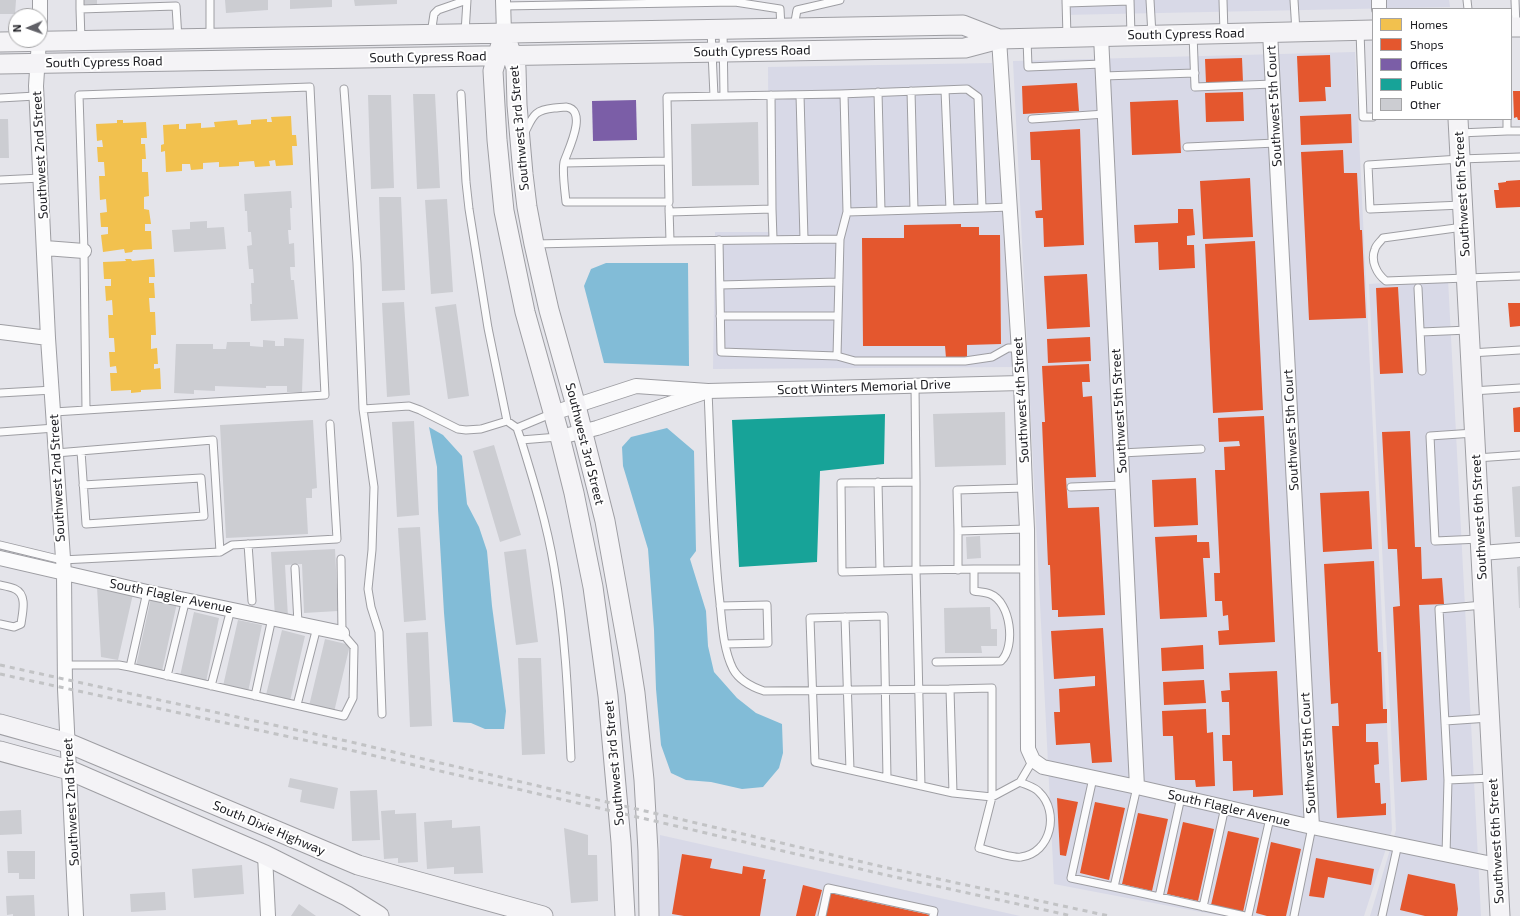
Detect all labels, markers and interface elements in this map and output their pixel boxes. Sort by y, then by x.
north arrow [8,8,48,48]
legend [1372,8,1512,120]
text: Homes [1410,17,1448,31]
text: N [10,24,23,33]
street label: South Cypress Road [1127,25,1245,43]
text: Shops [1410,37,1444,51]
street label: South Cypress Road [693,42,811,60]
street label: Southwest 5th Court [1263,45,1285,167]
street label: South Cypress Road [369,48,487,66]
street label: South Cypress Road [45,53,163,71]
text: Offices [1410,57,1447,71]
street label: Southwest 3rd Street [506,65,532,191]
text: Public [1410,77,1443,91]
street label: Southwest 2nd Street [29,91,51,219]
text: Other [1410,97,1441,111]
street label: Southwest 6th Street [1451,131,1473,257]
street label: Southwest 4th Street [1010,337,1032,463]
street label: Southwest 5th Street [1108,348,1130,474]
street label: Southwest 5th Court [1280,369,1302,491]
street label: Scott Winters Memorial Drive [777,376,951,398]
street label: Southwest 3rd Street [562,381,608,507]
street label: Southwest 2nd Street [46,414,68,542]
street label: Southwest 6th Street [1468,454,1490,580]
street label: South Flagler Avenue [108,575,234,617]
street label: Southwest 5th Court [1297,692,1319,814]
street label: Southwest 3rd Street [601,700,627,826]
street label: Southwest 2nd Street [60,738,82,866]
street label: Southwest 6th Street [1485,778,1507,904]
street label: South Flagler Avenue [1166,786,1292,830]
street label: South Dixie Highway [210,797,328,859]

